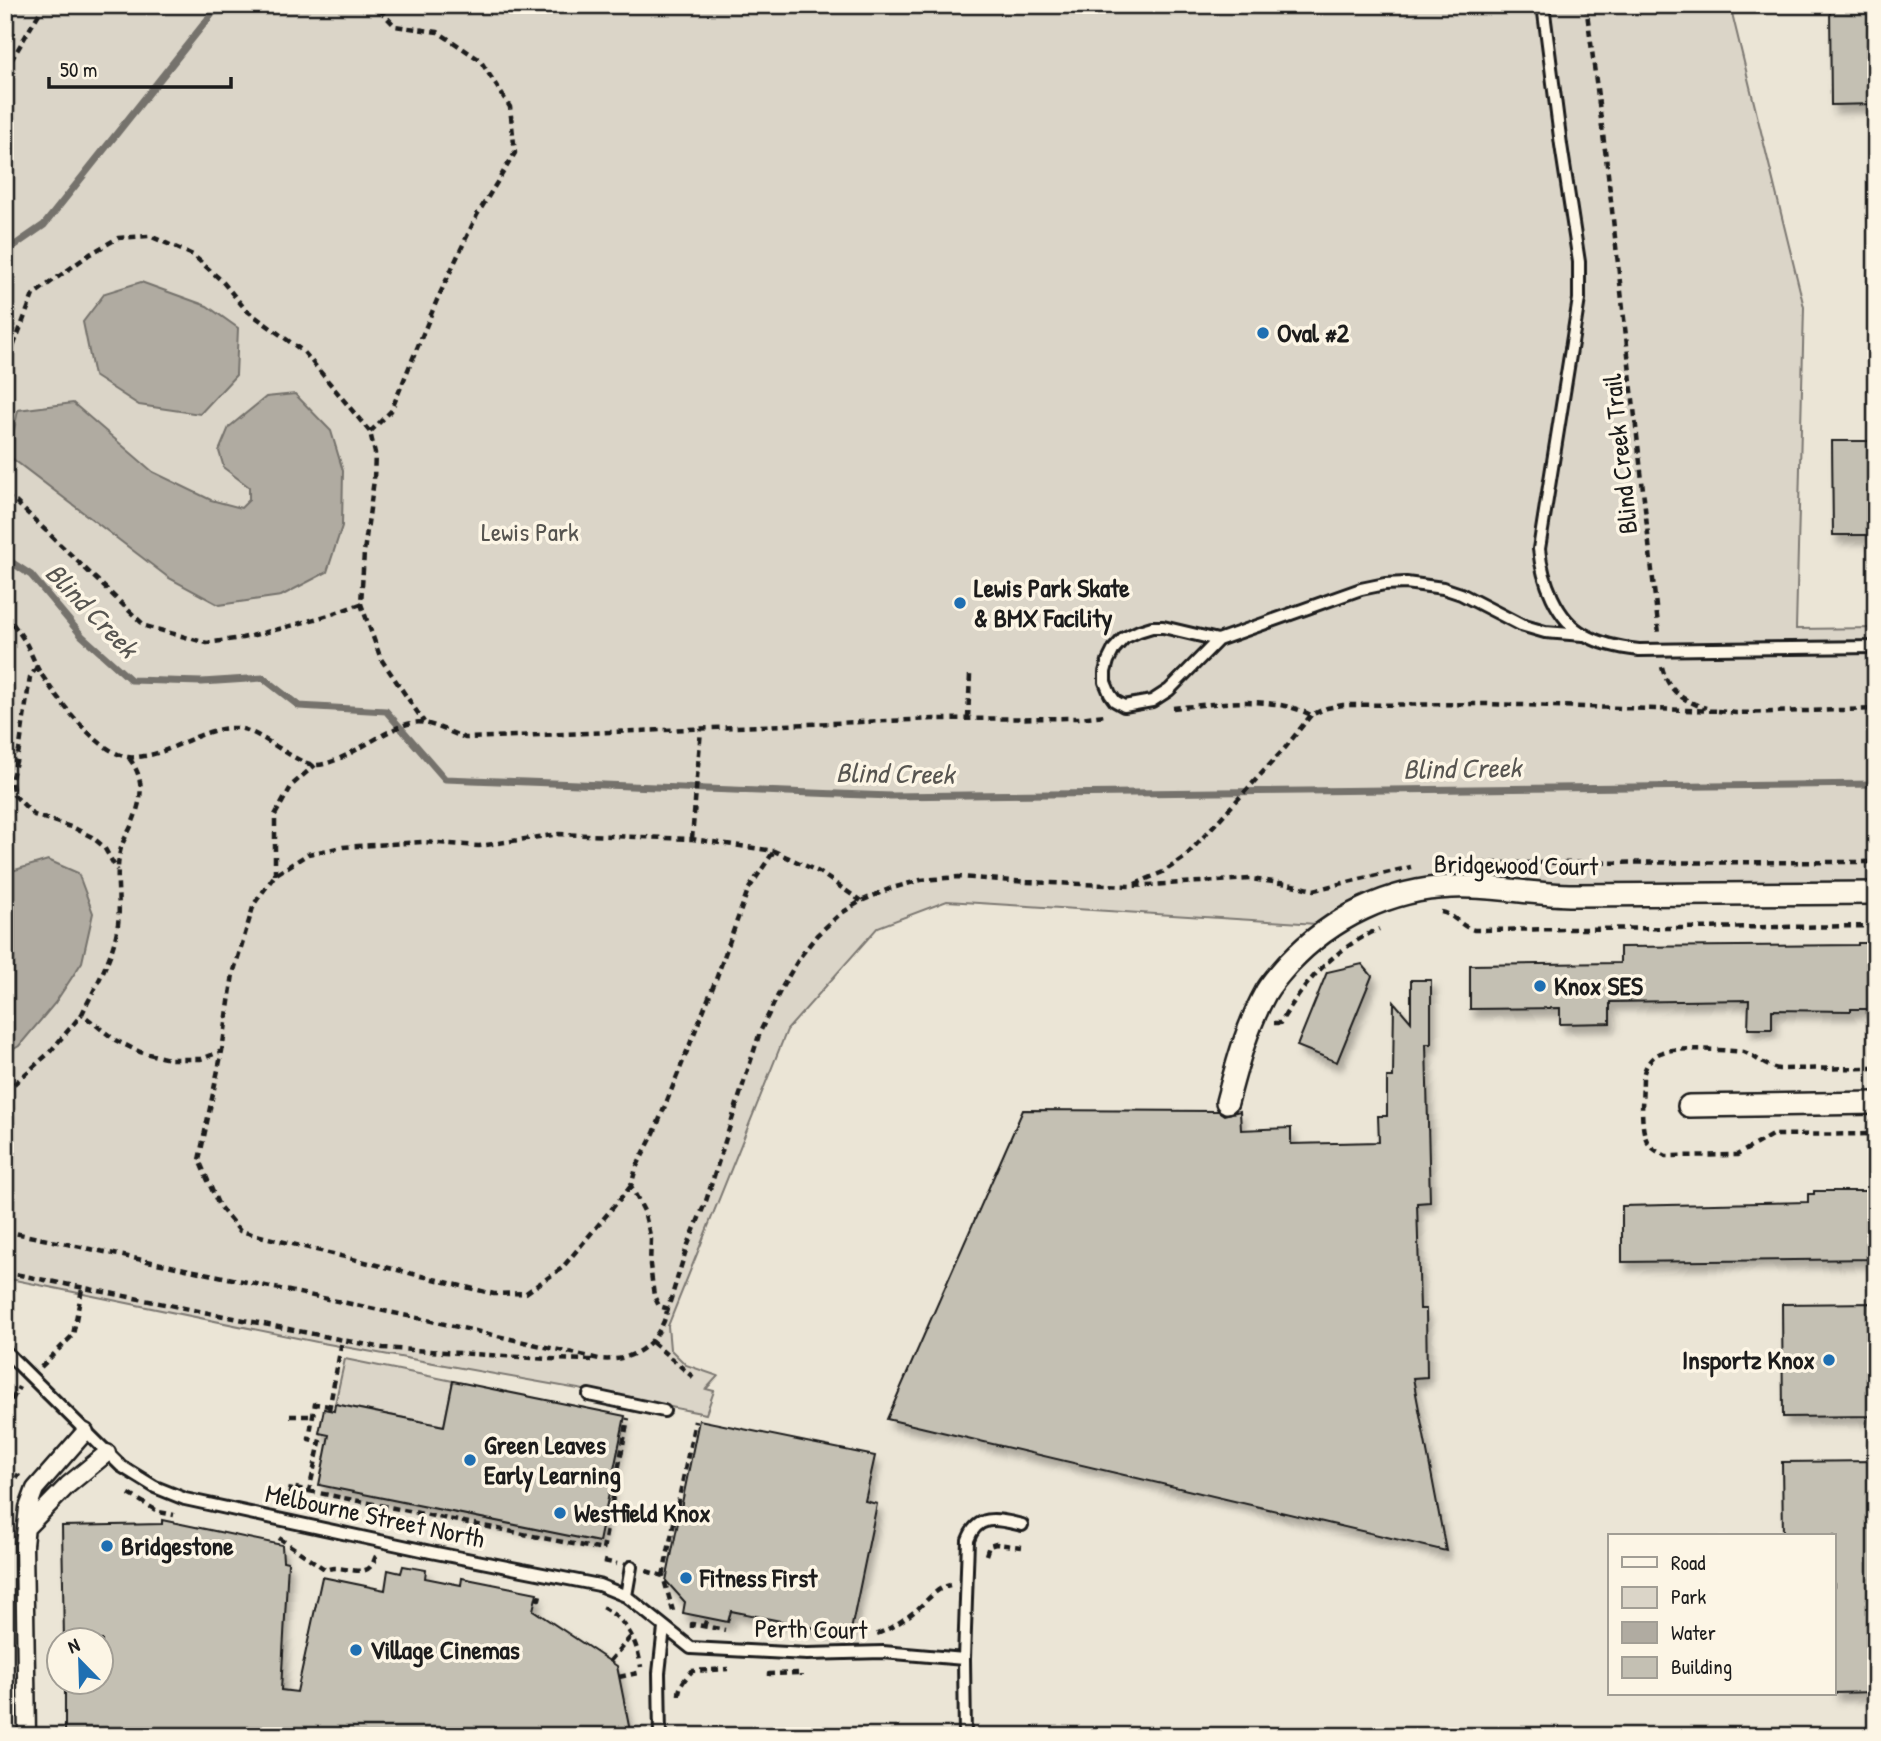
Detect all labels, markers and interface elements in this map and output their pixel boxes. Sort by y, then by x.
scale bar [49,46,231,90]
text: 50 m [60,55,97,84]
place label: Oval #2 [1277,315,1350,350]
marker: Oval #2 [1255,325,1271,341]
street label: Blind Creek Trail [1594,372,1645,536]
park label: Lewis Park [481,514,579,549]
water label: Blind Creek [37,554,148,667]
place label: Lewis Park Skate & BMX Facility [974,570,1130,636]
marker: Lewis Park Skate & BMX Facility [952,595,968,611]
water label: Blind Creek [1403,748,1524,788]
water label: Blind Creek [836,753,957,793]
street label: Bridgewood Court [1434,846,1599,883]
place label: Knox SES [1554,968,1643,1003]
marker: Knox SES [1532,978,1548,994]
place label: Insportz Knox [1682,1342,1815,1378]
marker: Insportz Knox [1821,1352,1837,1368]
place label: Green Leaves Early Learning [484,1427,621,1493]
marker: Green Leaves Early Learning [462,1452,478,1468]
street label: Melbourne Street North [262,1475,488,1556]
place label: Westfield Knox [574,1495,711,1530]
marker: Westfield Knox [552,1505,568,1521]
place label: Bridgestone [121,1528,234,1564]
legend [1608,1534,1836,1696]
marker: Bridgestone [99,1538,115,1554]
text: Road [1671,1548,1705,1577]
place label: Fitness First [699,1560,818,1595]
marker: Fitness First [678,1570,694,1586]
text: Park [1671,1582,1706,1611]
street label: Perth Court [754,1610,869,1647]
text: Water [1671,1618,1716,1647]
north arrow [46,1626,116,1696]
text: N [64,1631,83,1659]
place label: Village Cinemas [370,1632,520,1668]
marker: Village Cinemas [348,1642,364,1658]
text: Building [1671,1652,1732,1681]

